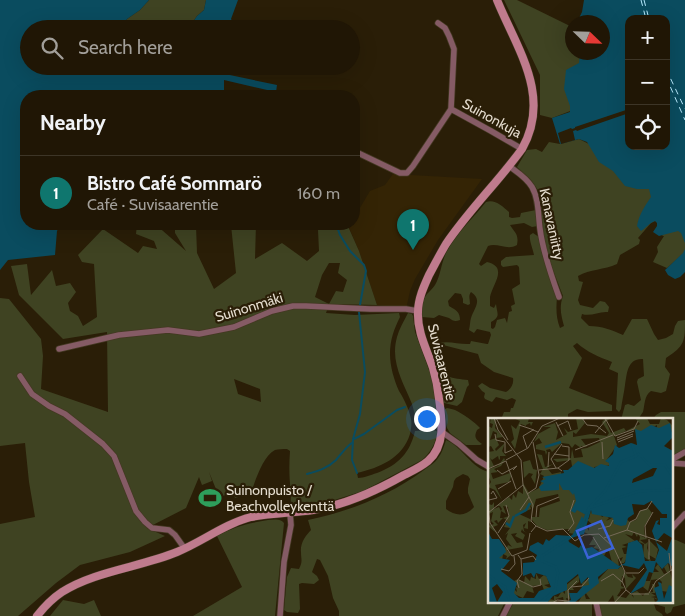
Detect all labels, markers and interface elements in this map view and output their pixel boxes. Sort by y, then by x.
north arrow [565,15,610,60]
map controls [625,15,670,150]
button: + [625,15,670,60]
search box [20,20,360,75]
icon: search [38,34,66,62]
text: Search here [78,36,172,59]
button: − [625,60,670,105]
street label: Suinonkuja [459,94,525,142]
button: locate [625,105,670,150]
text: Nearby [40,110,106,135]
text: Bistro Café Sommarö [87,172,262,195]
text: 1 [53,184,59,203]
text: 160 m [297,184,340,203]
street label: Kanavaniitty [536,187,568,261]
text: Café · Suvisaarentie [87,195,219,214]
pin: 1 [397,209,429,250]
street label: Suinonmäki [213,288,285,326]
street label: Suvisaarentie [424,322,460,402]
your location [414,406,440,432]
inset map [488,418,672,604]
place label: Suinonpuisto / Beachvolleykenttä [226,481,334,515]
sports icon: Suinonpuisto / Beachvolleykenttä [197,485,223,511]

